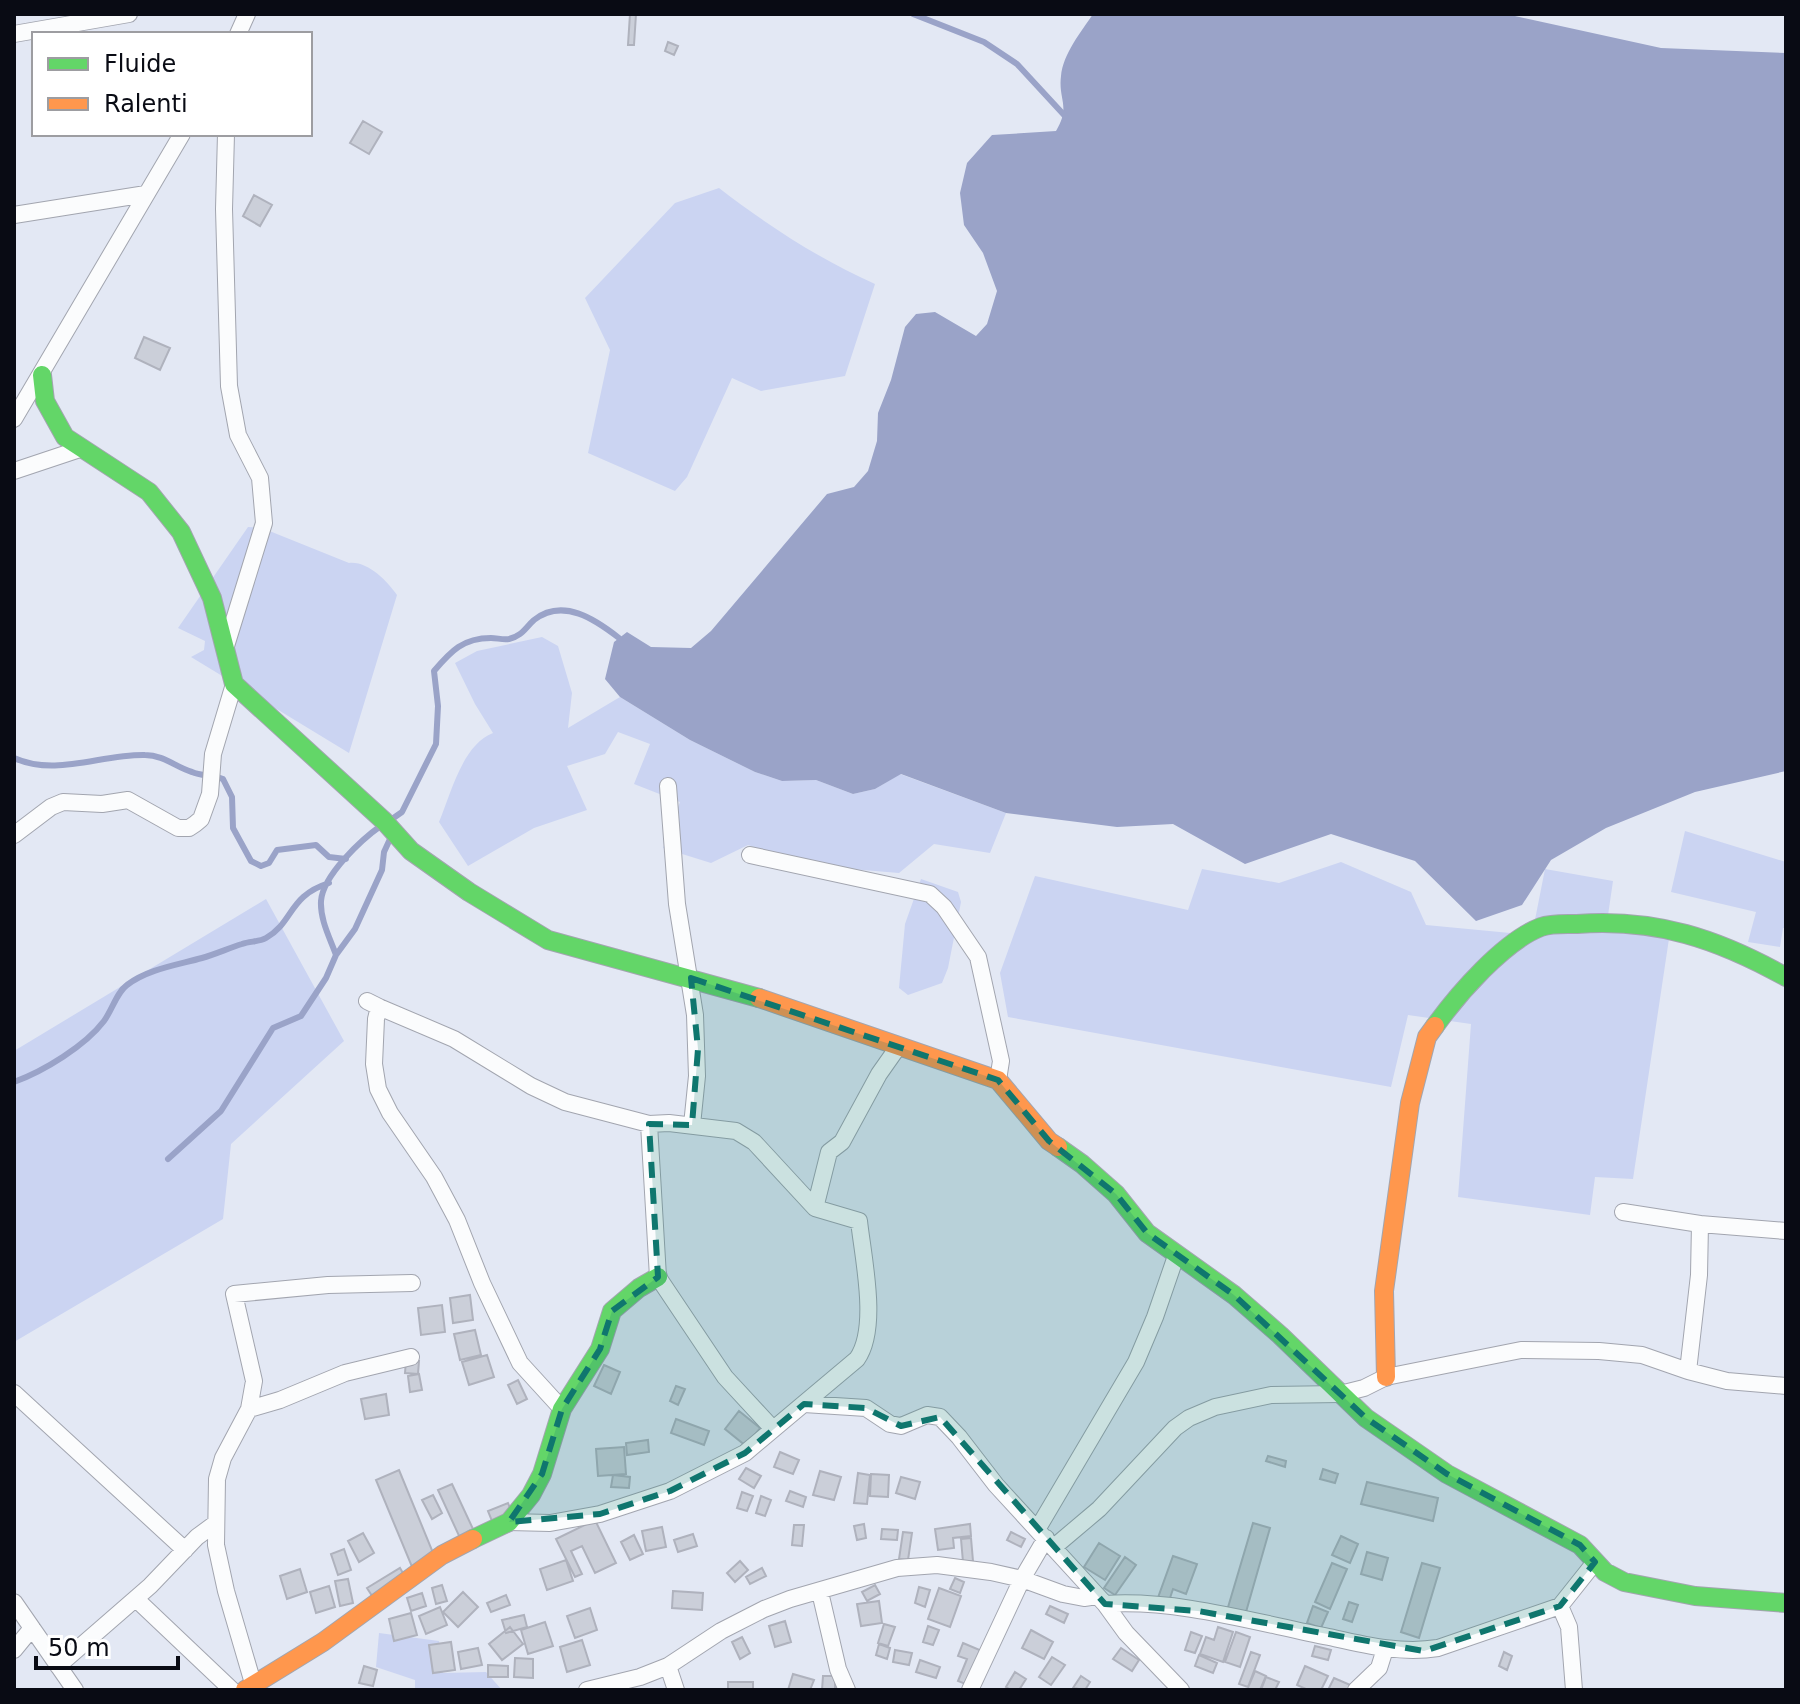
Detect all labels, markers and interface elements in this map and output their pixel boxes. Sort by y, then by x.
legend [32,32,312,136]
text: Fluide [104,50,176,78]
text: Ralenti [104,90,188,118]
scale bar [36,1620,178,1670]
text: 50 m [48,1634,110,1662]

